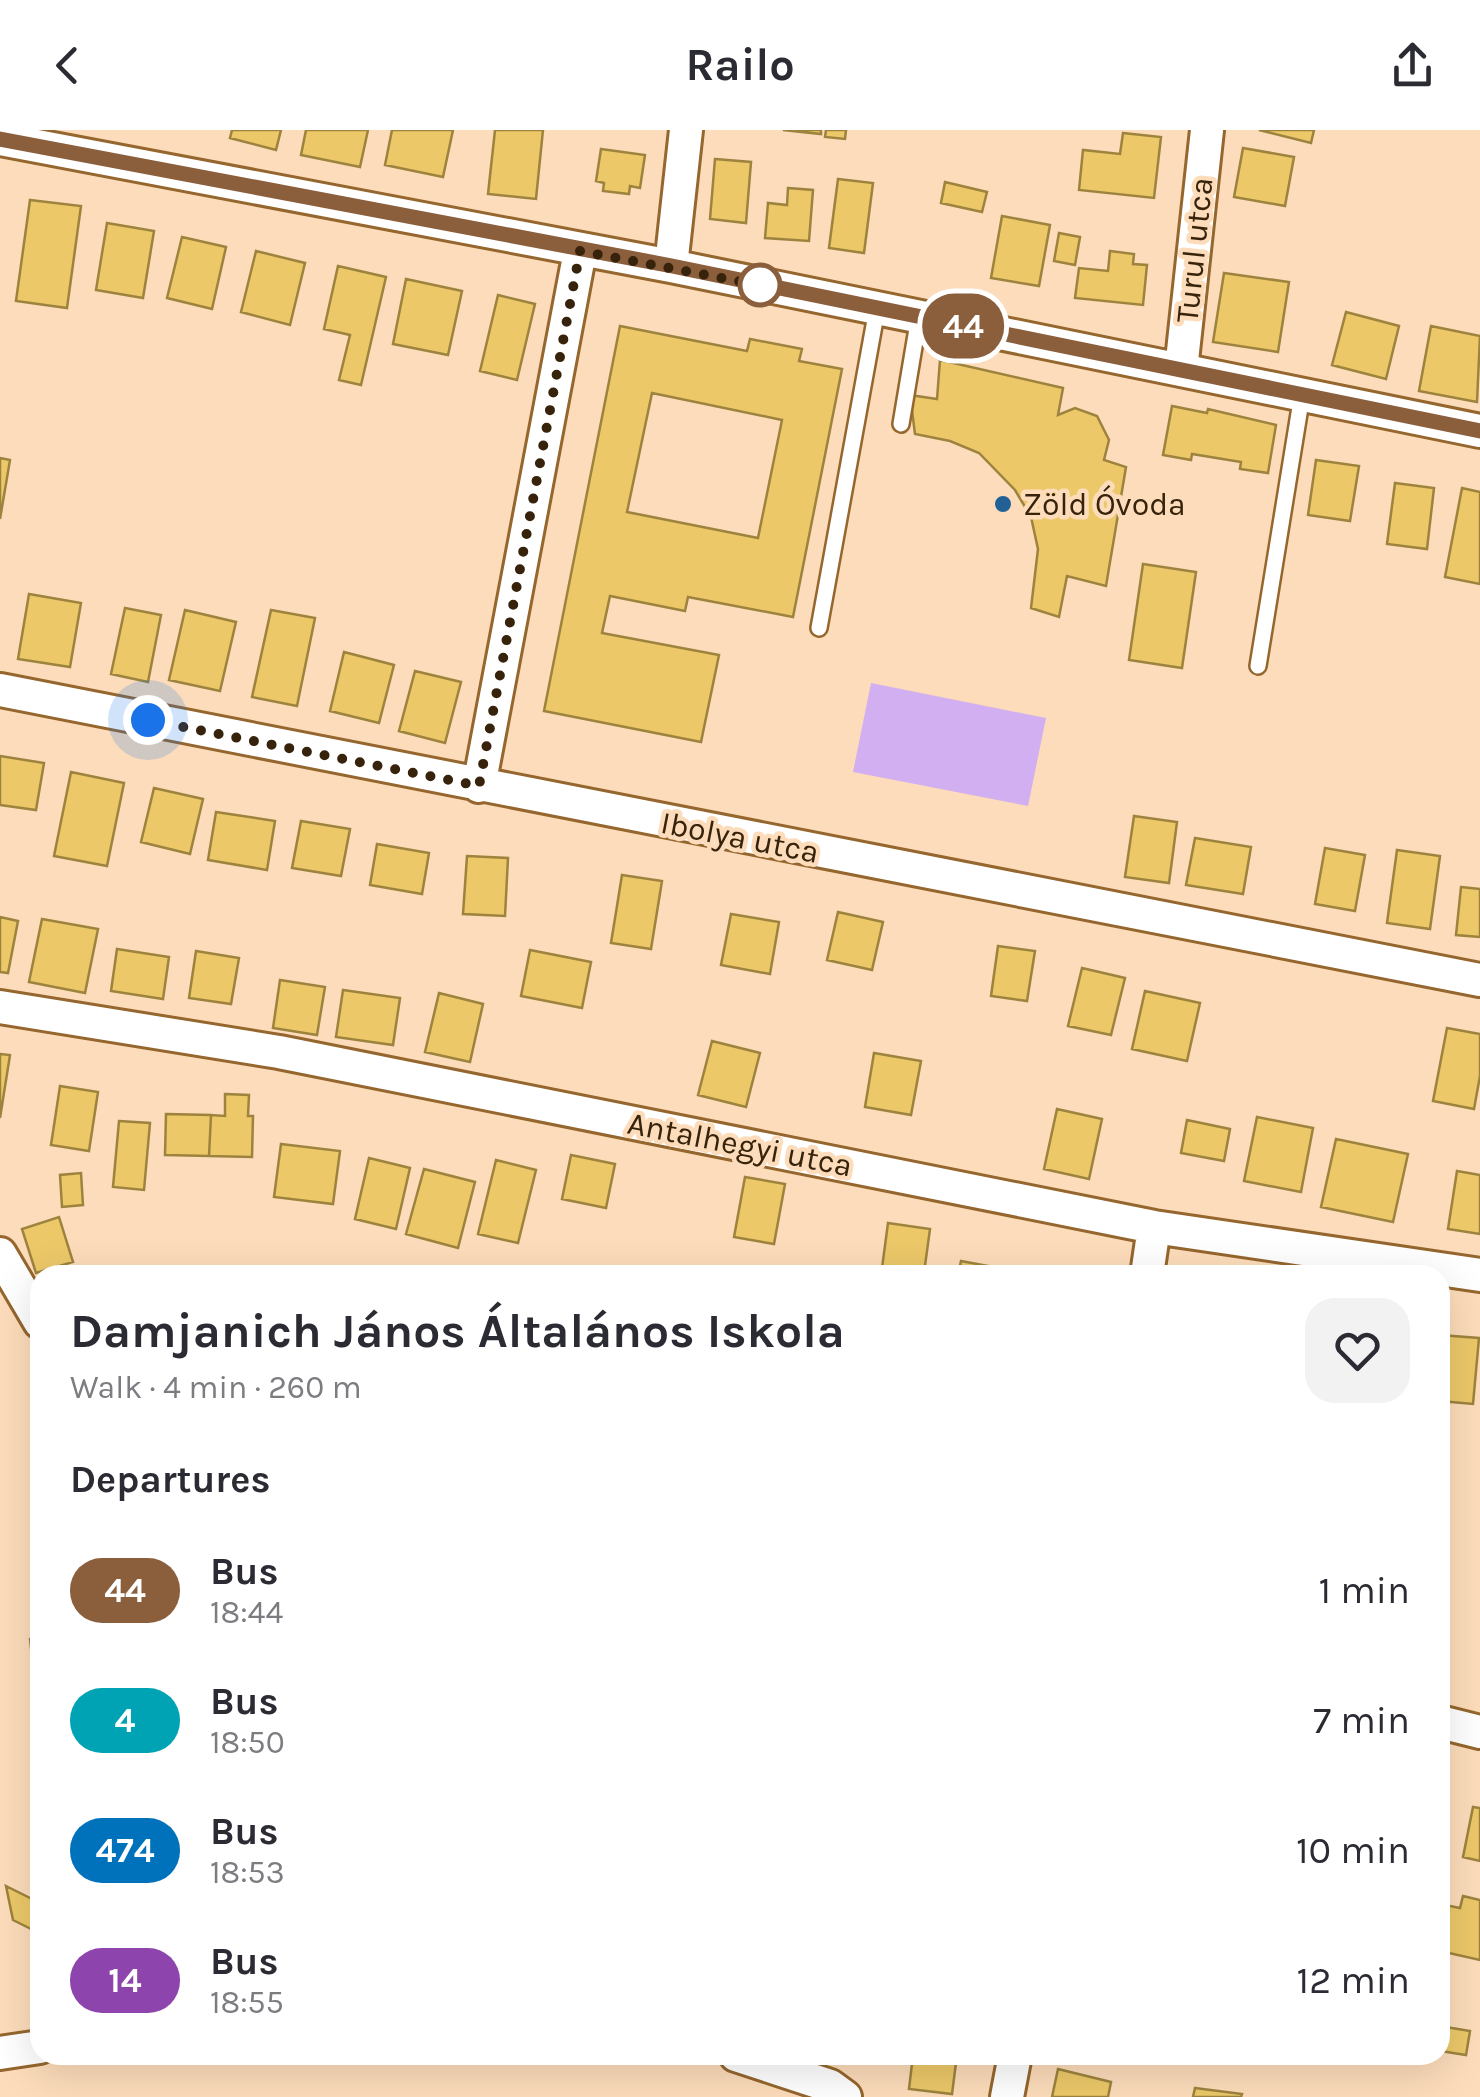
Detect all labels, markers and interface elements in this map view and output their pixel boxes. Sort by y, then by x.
icon: back [40,38,95,93]
icon: share [1385,38,1440,93]
text: Railo [685,39,795,91]
street label: Turul utca [1168,175,1221,325]
unlabelled marker [739,264,781,306]
line badge: 44 [918,294,1008,358]
text: 44 [942,306,984,347]
place label: Zöld Óvoda [1023,484,1186,523]
marker: Zöld Óvoda [992,493,1014,515]
your location [123,695,173,745]
street label: Ibolya utca [658,804,822,871]
street label: Antalhegyi utca [624,1105,855,1184]
button: heart [1305,1298,1410,1403]
text: Damjanich János Általános Iskola [70,1303,845,1359]
text: Walk · 4 min · 260 m [70,1369,362,1406]
text: Departures [70,1457,270,1502]
text: Bus [210,1549,279,1594]
text: 1 min [1319,1568,1410,1613]
text: 44 [104,1570,146,1611]
text: 18:44 [210,1594,283,1631]
text: Bus [210,1679,279,1724]
text: 7 min [1313,1698,1410,1743]
text: 4 [115,1700,135,1741]
text: 18:50 [210,1724,285,1761]
text: Bus [210,1809,279,1854]
text: 10 min [1296,1828,1410,1873]
text: 474 [95,1830,155,1871]
text: 18:53 [210,1854,285,1891]
text: Bus [210,1939,279,1984]
text: 12 min [1297,1958,1410,2003]
text: 14 [108,1960,142,2001]
text: 18:55 [210,1984,284,2021]

